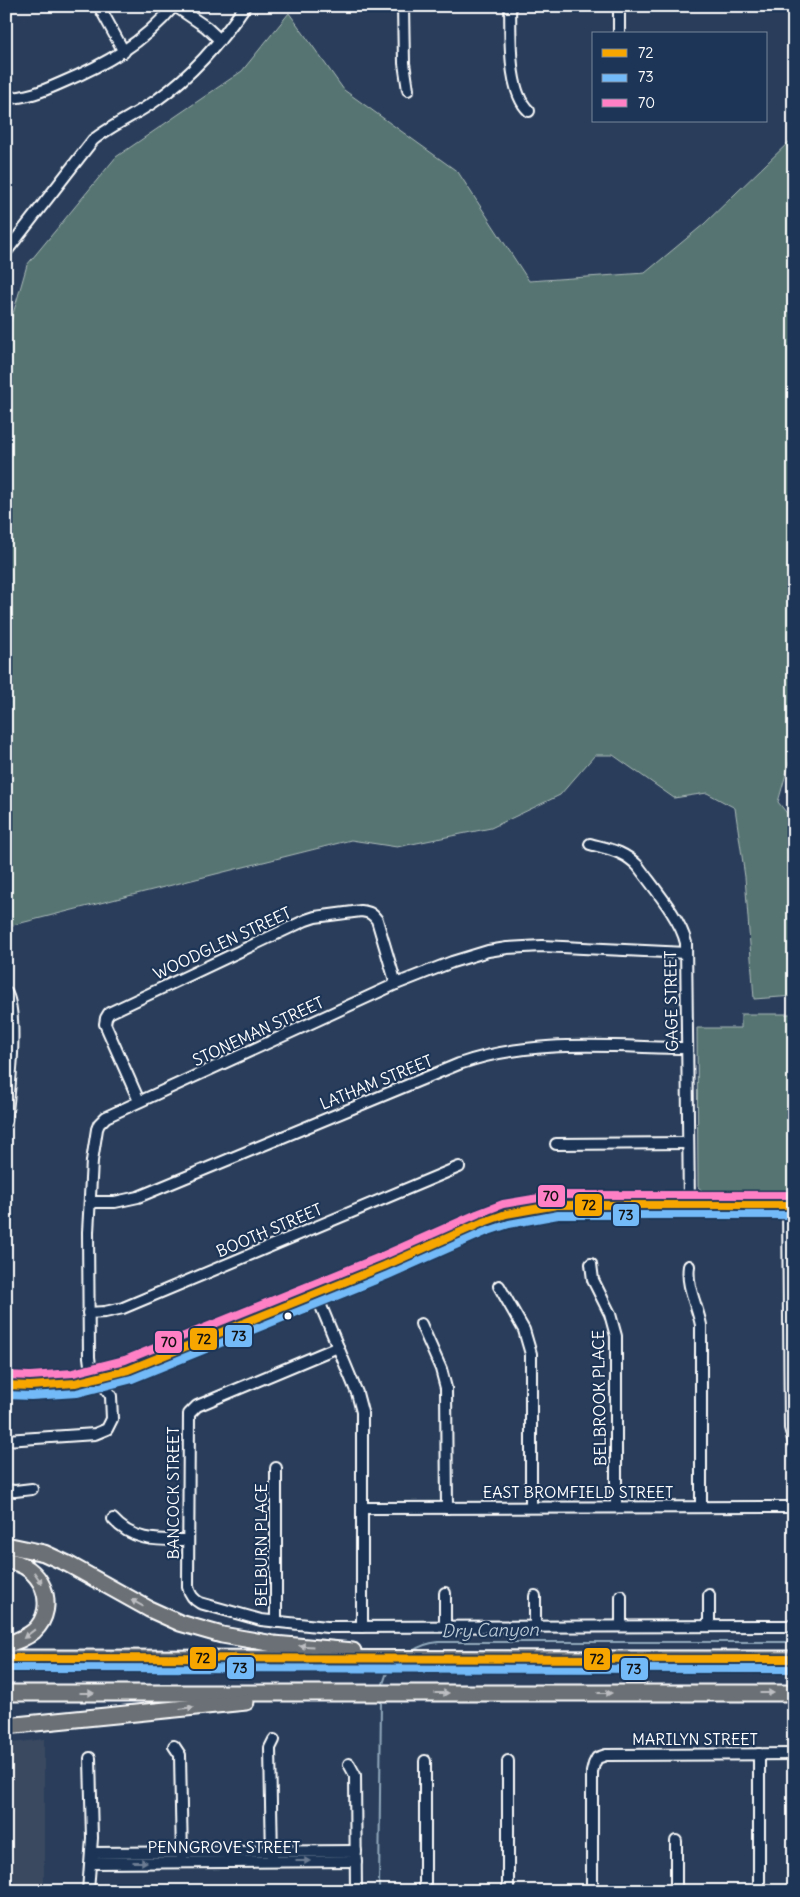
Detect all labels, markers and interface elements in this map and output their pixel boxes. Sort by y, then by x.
legend [592,32,768,122]
text: 72 [638,43,654,62]
text: 73 [638,67,654,86]
text: 70 [638,93,655,112]
street label: WOODGLEN STREET [150,902,294,984]
street label: GAGE STREET [660,950,682,1052]
street label: STONEMAN STREET [189,992,327,1070]
street label: LATHAM STREET [317,1050,435,1114]
line badge: 70 [537,1184,566,1208]
text: 70 [543,1187,559,1205]
line badge: 72 [574,1193,603,1217]
text: 72 [582,1196,597,1214]
street label: BOOTH STREET [213,1199,325,1261]
line badge: 73 [612,1203,640,1227]
text: 73 [619,1206,633,1224]
unlabelled marker [283,1311,293,1321]
line badge: 73 [224,1324,253,1348]
line badge: 72 [189,1327,218,1351]
text: 73 [232,1327,246,1345]
line badge: 70 [154,1330,183,1354]
text: 72 [197,1330,212,1348]
street label: BELBROOK PLACE [588,1330,610,1466]
text: 70 [161,1333,177,1351]
street label: BANCOCK STREET [163,1426,183,1560]
street label: EAST BROMFIELD STREET [483,1482,673,1502]
street label: BELBURN PLACE [251,1483,271,1607]
one-way arrow [33,1572,43,1585]
one-way arrow [130,1599,145,1607]
water label: Dry Canyon [441,1618,540,1642]
one-way arrow [23,1629,36,1640]
one-way arrow [298,1642,314,1650]
line badge: 72 [189,1646,217,1670]
line badge: 72 [583,1647,611,1671]
text: 72 [196,1649,211,1667]
text: 72 [590,1650,605,1668]
line badge: 73 [226,1656,255,1680]
line badge: 73 [620,1657,649,1681]
text: 73 [233,1659,247,1677]
text: 73 [627,1660,641,1678]
one-way arrow [79,1689,95,1697]
one-way arrow [434,1689,450,1697]
one-way arrow [597,1689,613,1697]
one-way arrow [759,1689,775,1697]
one-way arrow [180,1704,196,1712]
street label: MARILYN STREET [632,1729,758,1749]
street label: PENNGROVE STREET [148,1837,300,1857]
one-way arrow [295,1857,311,1865]
one-way arrow [133,1858,149,1866]

